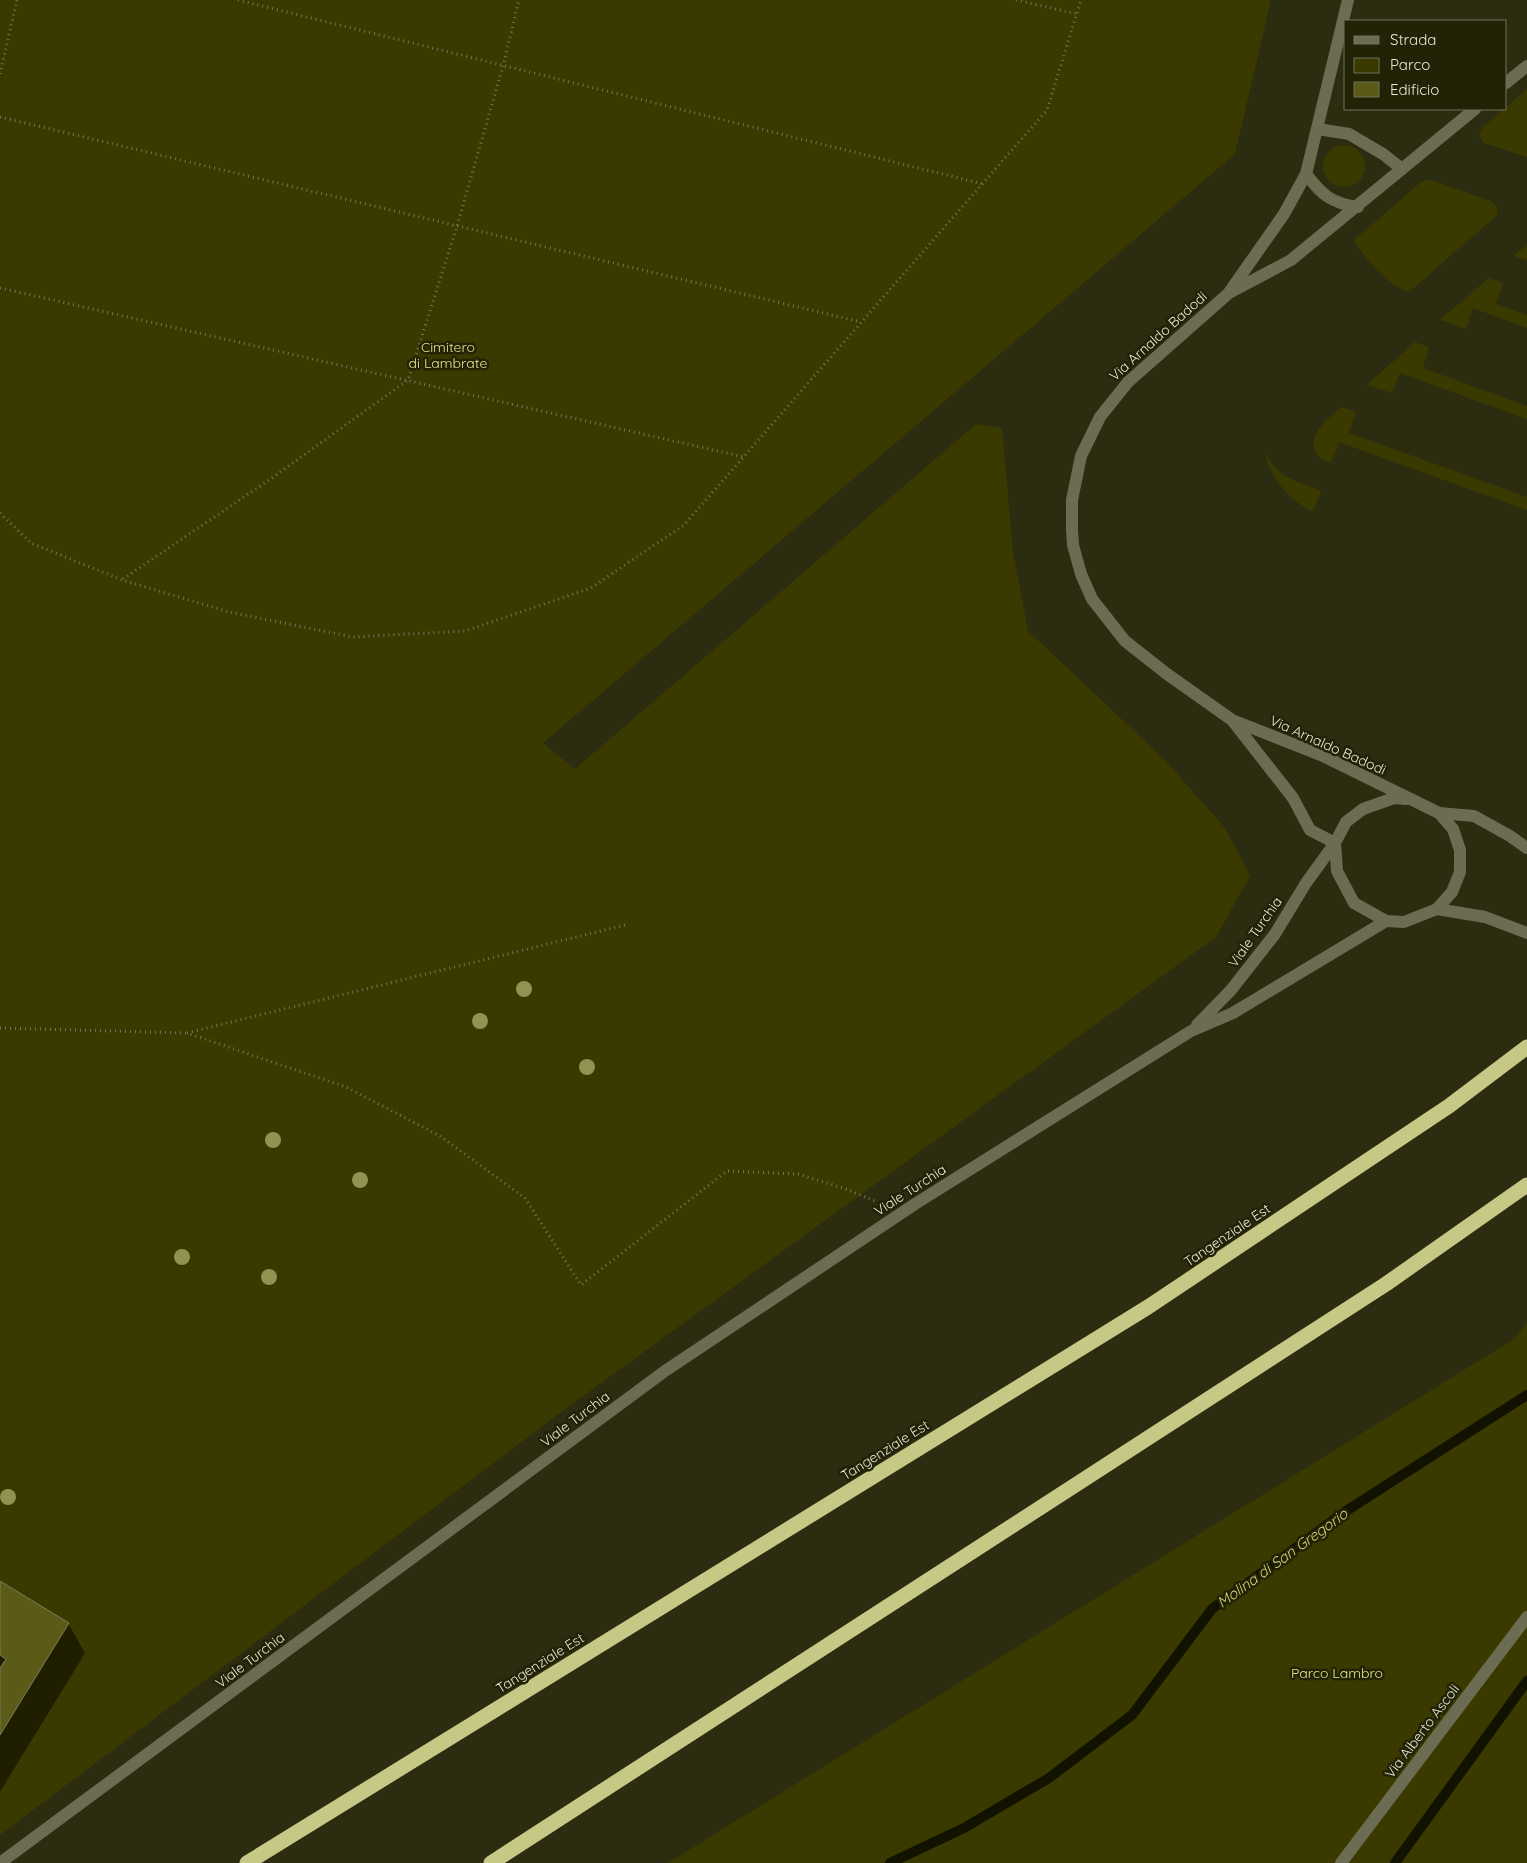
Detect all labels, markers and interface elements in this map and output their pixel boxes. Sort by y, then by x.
legend [1344,20,1507,110]
text: Strada [1390,30,1436,49]
text: Parco [1390,55,1430,74]
text: Edificio [1390,80,1439,99]
street label: Via Arnaldo Badodi [1105,287,1211,385]
park label: Cimitero di Lambrate [409,338,487,372]
street label: Via Arnaldo Badodi [1267,711,1389,779]
street label: Viale Turchia [1224,893,1286,971]
street label: Viale Turchia [871,1160,949,1220]
street label: Tangenziale Est [1180,1199,1274,1271]
street label: Viale Turchia [537,1387,613,1451]
street label: Tangenziale Est [838,1416,933,1484]
water label: Molina di San Gregorio [1213,1504,1352,1612]
street label: Viale Turchia [212,1628,288,1692]
street label: Tangenziale Est [493,1629,588,1697]
park label: Parco Lambro [1291,1664,1383,1682]
street label: Via Alberto Ascoli [1381,1680,1463,1782]

